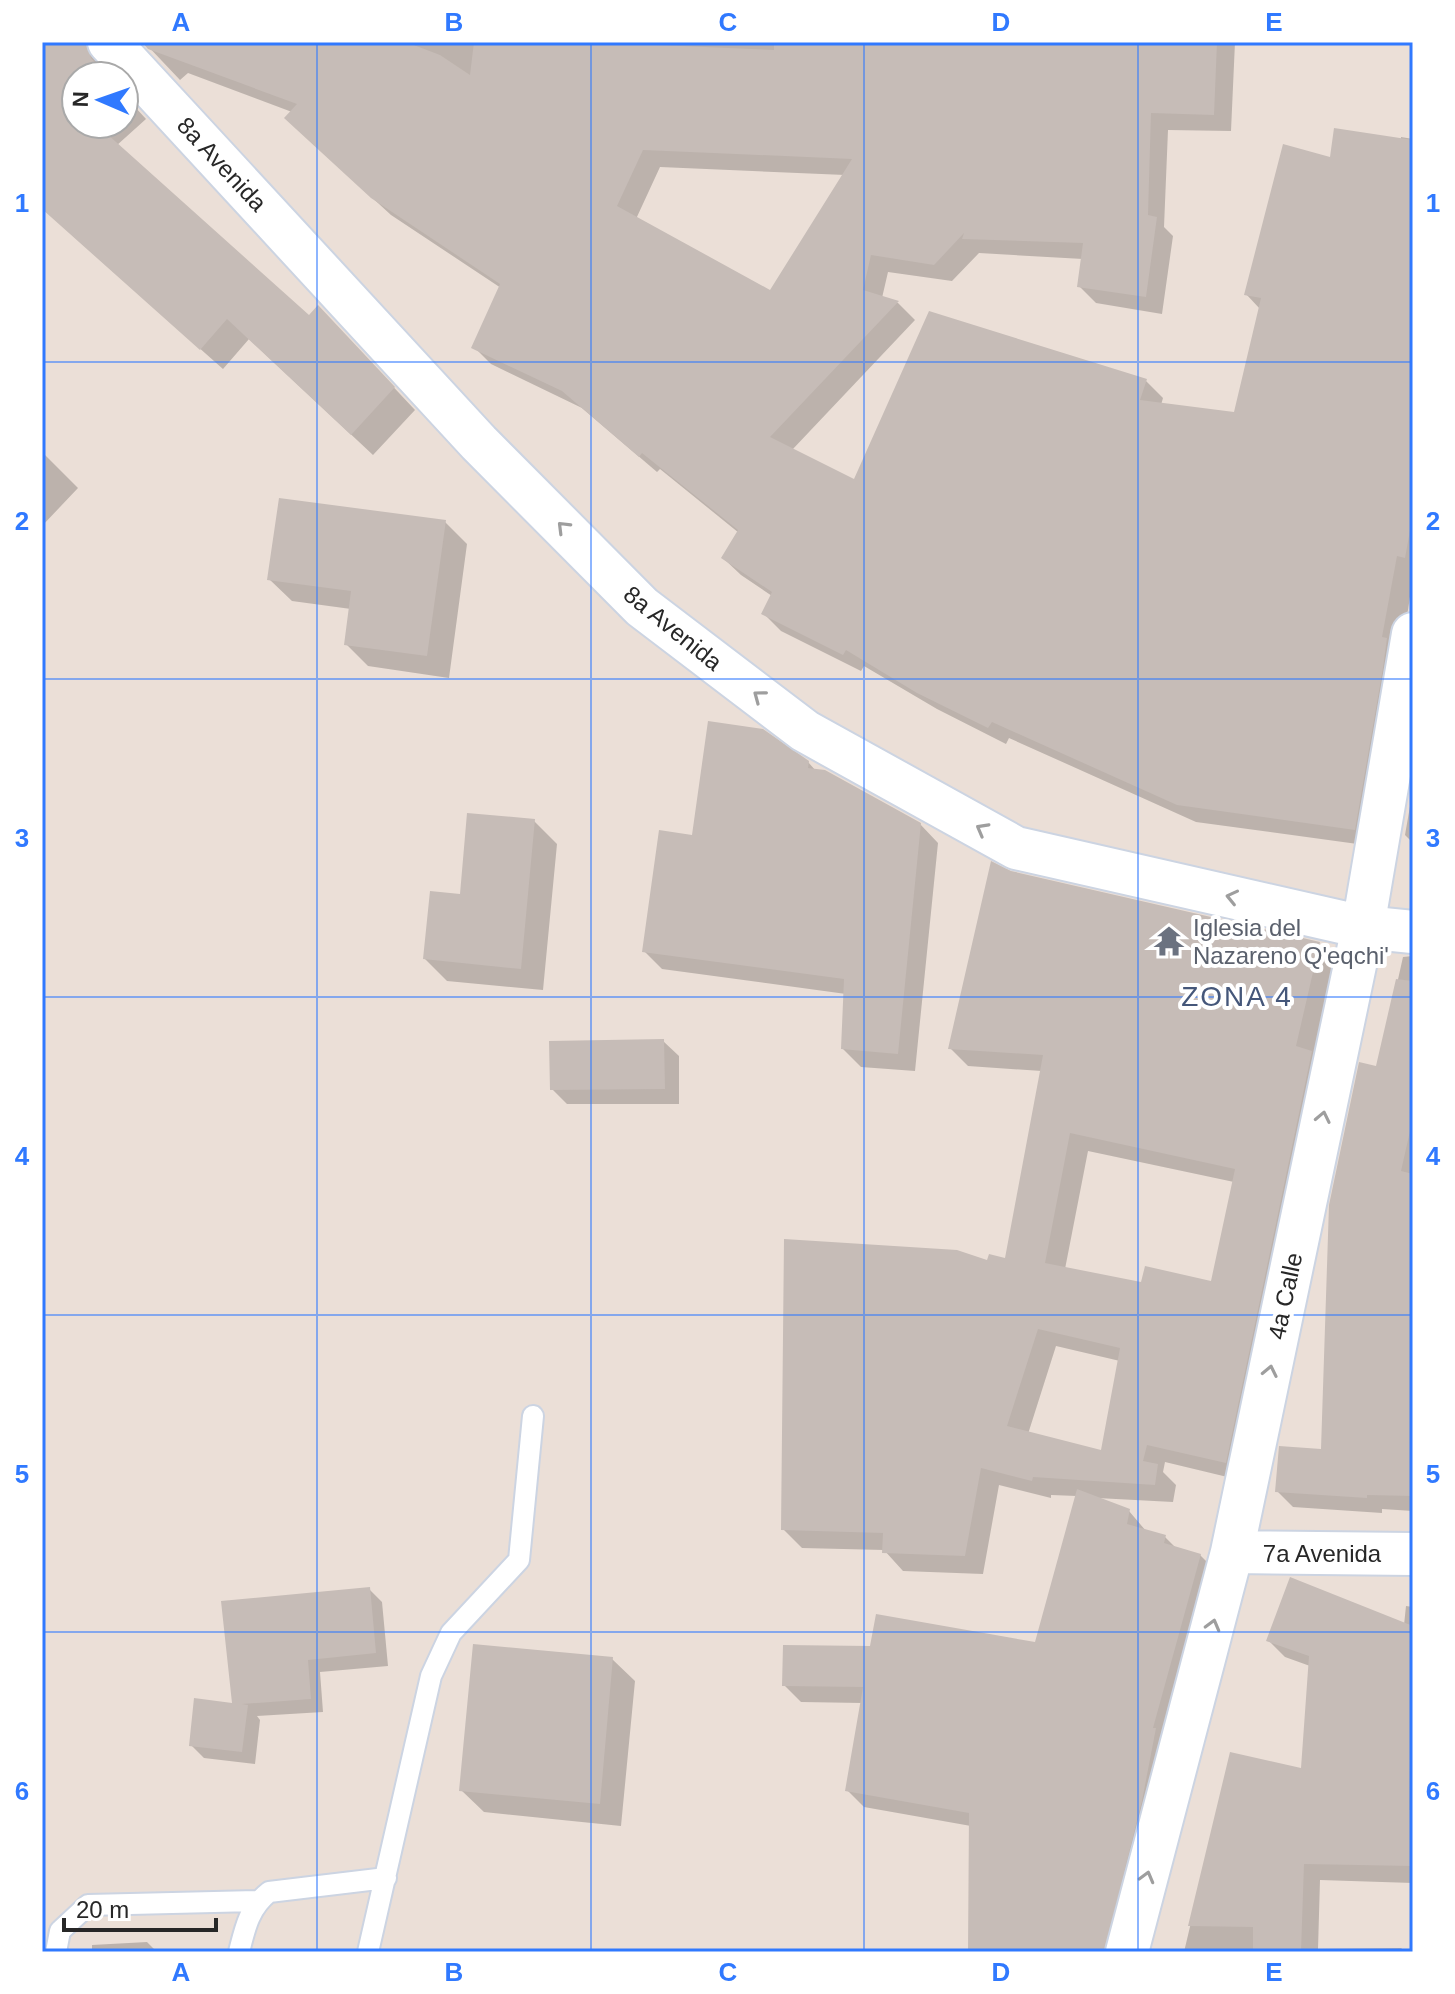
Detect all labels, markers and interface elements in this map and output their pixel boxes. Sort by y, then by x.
text: A [172,7,191,37]
text: B [445,7,463,37]
text: C [719,7,738,37]
text: D [992,7,1010,37]
text: E [1265,7,1283,37]
north arrow [60,60,140,140]
text: N [68,91,93,108]
street label: 8a Avenida [172,112,273,217]
text: 1 [15,188,29,218]
text: 1 [1426,188,1440,218]
text: 2 [15,506,29,536]
text: 2 [1426,506,1440,536]
one-way arrow [558,522,572,536]
street label: 8a Avenida [619,580,728,676]
one-way arrow [754,692,768,706]
text: 3 [15,823,29,853]
text: 3 [1426,823,1440,853]
one-way arrow [976,824,991,839]
one-way arrow [1226,889,1239,906]
place label: Iglesia del Nazareno Q'eqchi' [1193,914,1389,969]
temple icon: Iglesia del Nazareno Q'eqchi' [1152,924,1186,958]
district label: ZONA 4 [1181,981,1293,1012]
one-way arrow [1314,1111,1331,1124]
text: 4 [15,1141,30,1171]
text: 4 [1426,1141,1441,1171]
street label: 4a Calle [1263,1250,1307,1342]
one-way arrow [1260,1365,1277,1378]
text: 5 [15,1459,29,1489]
text: 5 [1426,1459,1440,1489]
street label: 7a Avenida [1263,1540,1382,1567]
one-way arrow [1203,1619,1220,1633]
text: 6 [15,1776,29,1806]
text: 6 [1426,1776,1440,1806]
one-way arrow [1137,1870,1154,1884]
scale bar [64,1882,216,1932]
text: 20 m [76,1896,129,1923]
text: A [172,1957,191,1987]
text: B [445,1957,463,1987]
text: C [719,1957,738,1987]
text: D [992,1957,1010,1987]
text: E [1265,1957,1283,1987]

